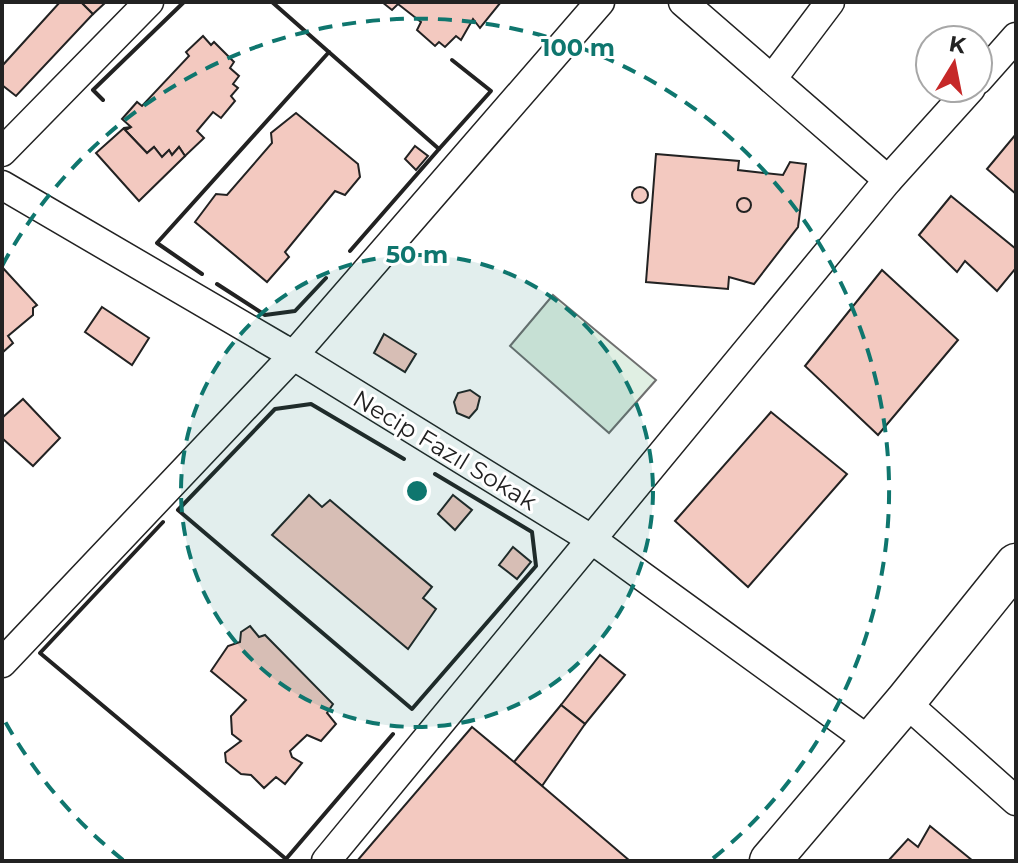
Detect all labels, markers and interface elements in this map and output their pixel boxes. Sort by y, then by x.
north arrow [914,24,994,104]
text: K [947,30,968,60]
text: 100 m [541,33,615,62]
text: 50 m [386,240,448,269]
street label: Necip Fazıl Sokak [348,384,543,517]
centre of rings [403,477,431,505]

